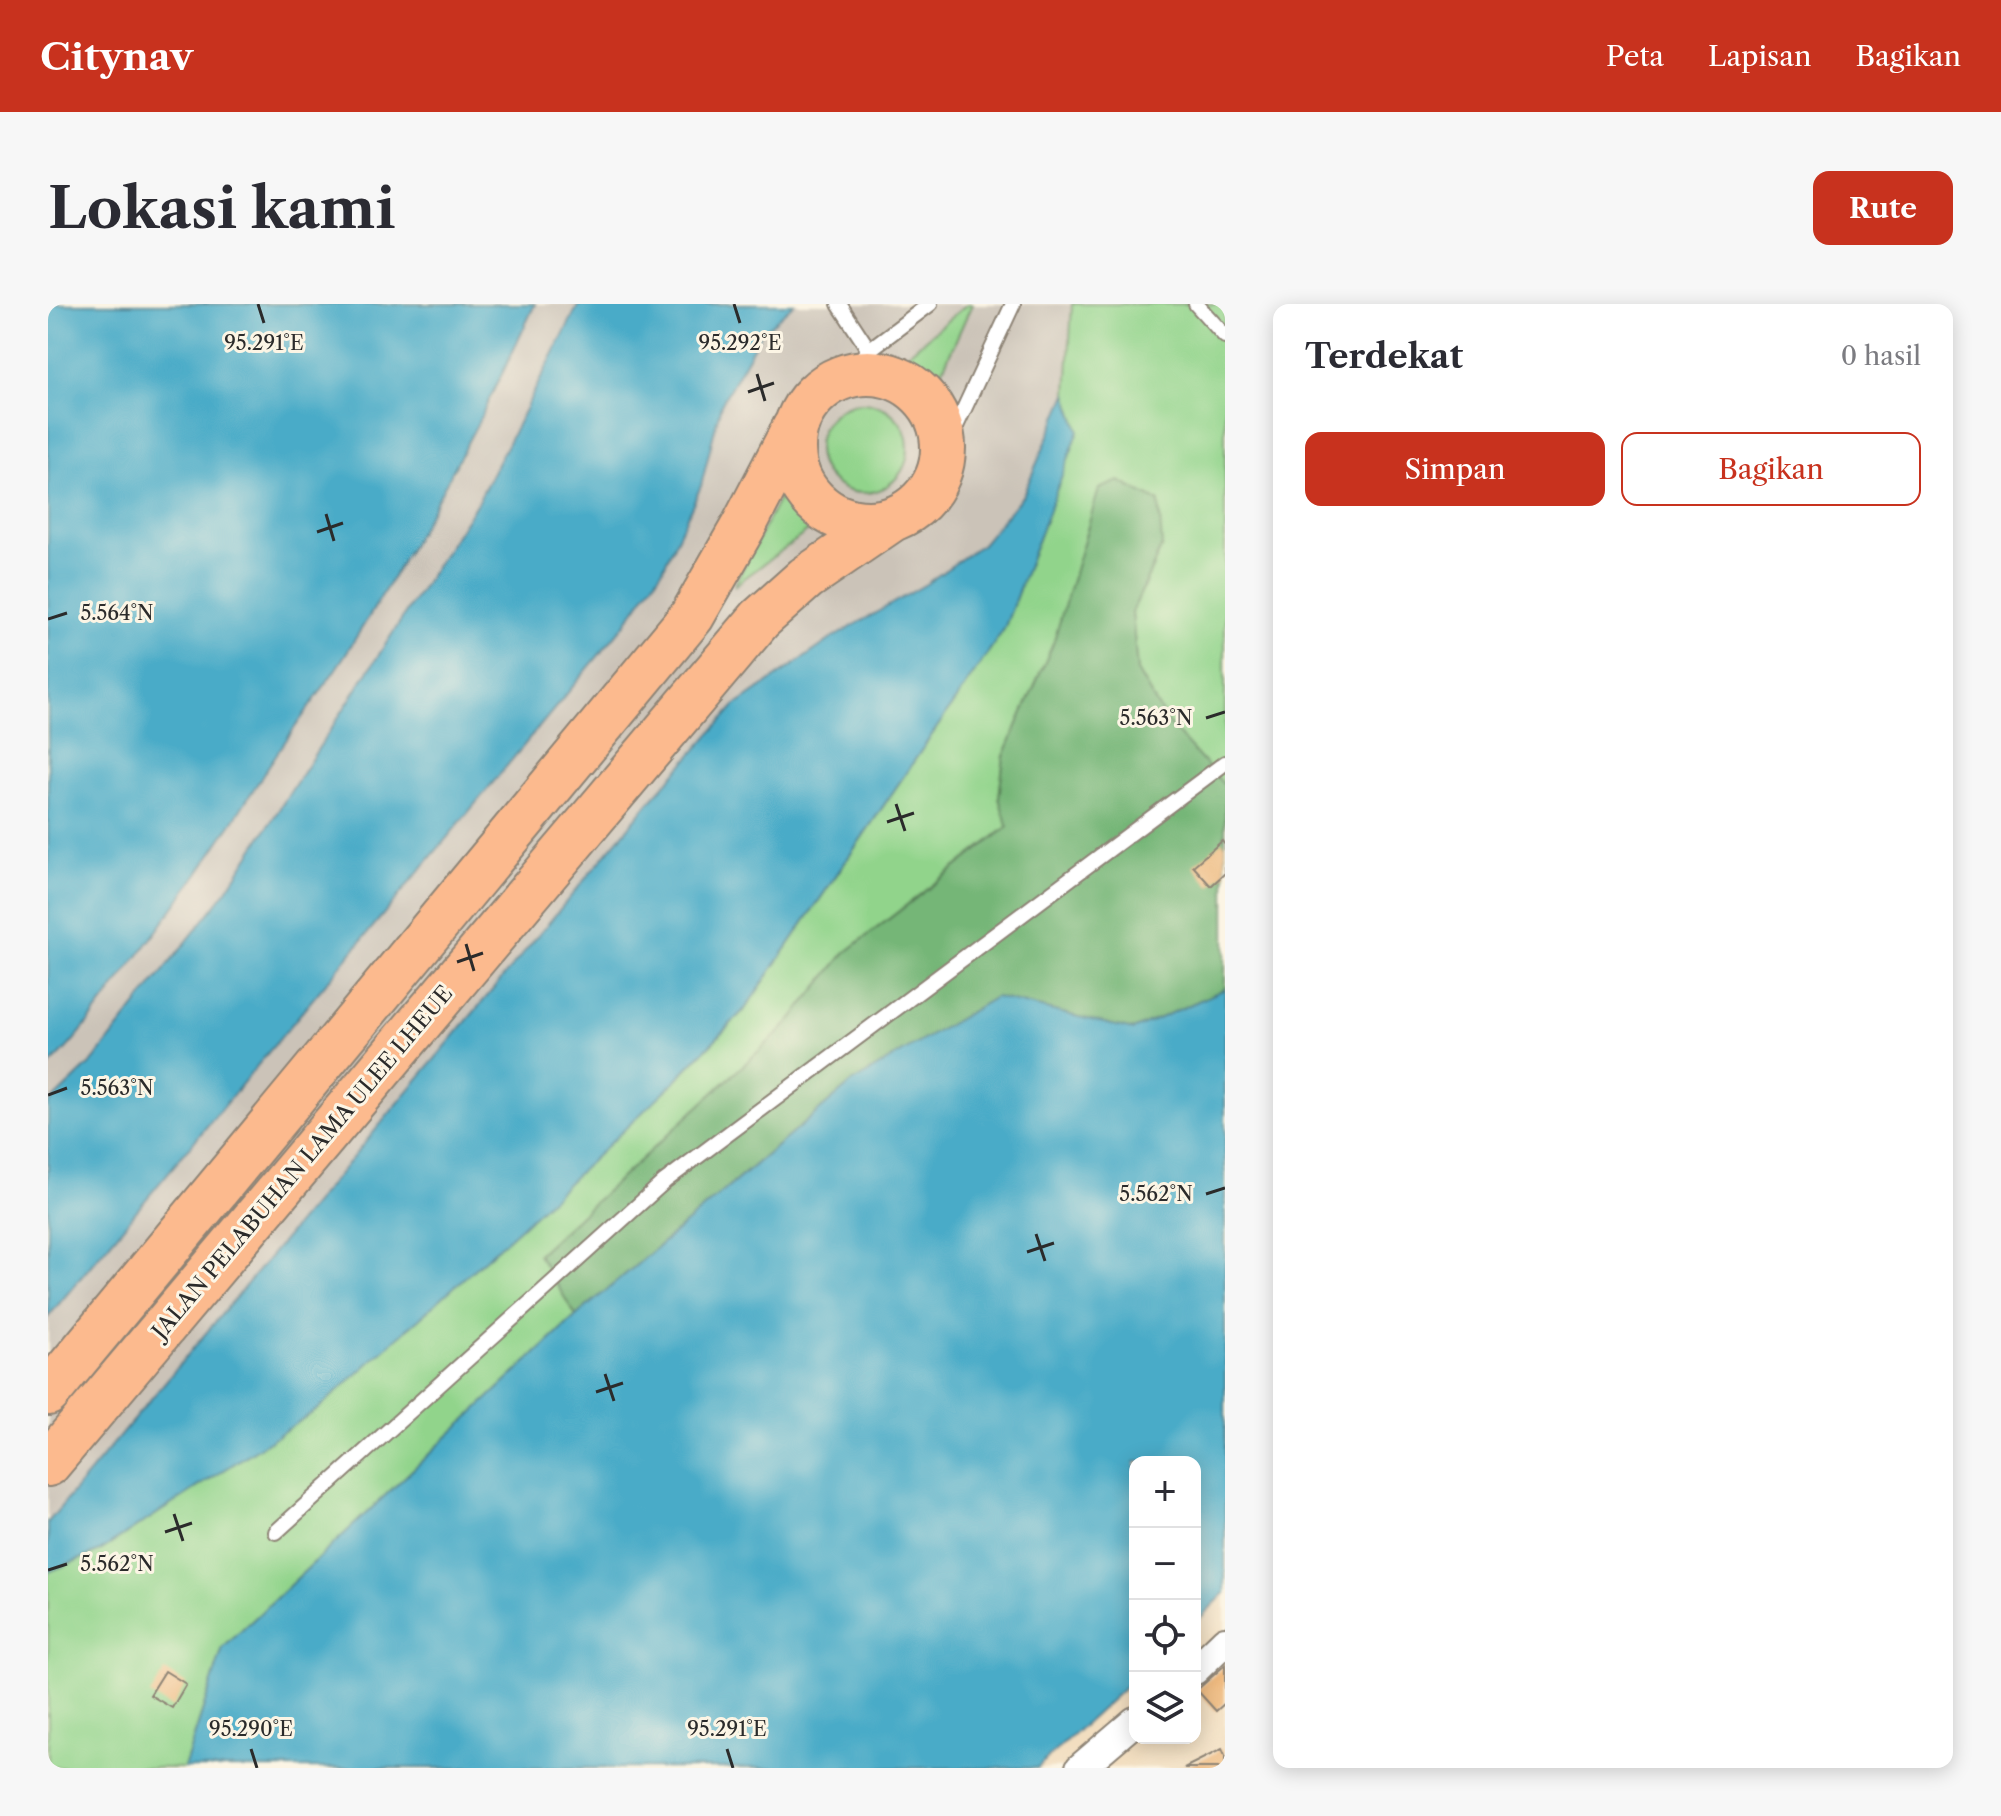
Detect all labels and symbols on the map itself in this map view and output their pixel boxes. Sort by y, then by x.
text: 95.291°E [224,331,304,355]
text: 95.292°E [699,331,782,355]
text: 5.564°N [80,601,154,625]
text: 5.563°N [1120,706,1192,730]
street label: JALAN PELABUHAN LAMA ULEE LHEUE [145,980,458,1347]
text: 5.563°N [81,1076,153,1100]
text: 5.562°N [1119,1182,1193,1206]
text: 5.562°N [80,1552,154,1576]
text: 95.290°E [209,1717,293,1741]
text: 95.291°E [687,1717,767,1741]

